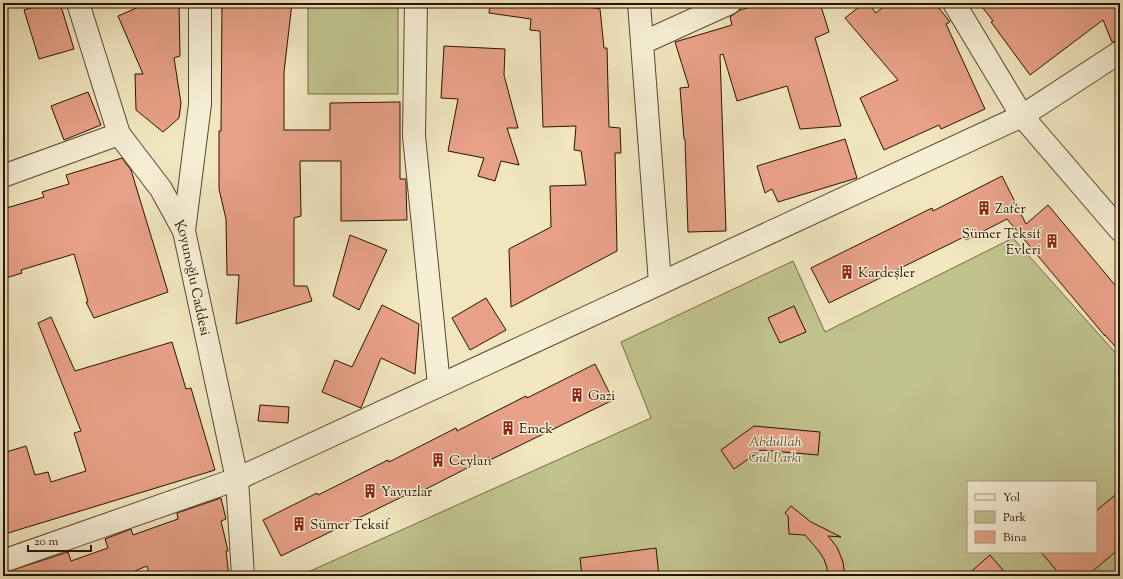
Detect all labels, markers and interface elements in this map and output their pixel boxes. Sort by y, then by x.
building icon: Zafer [976,200,992,216]
place label: Zafer [995,200,1026,220]
street label: Koyunoğlu Caddesi [168,217,214,338]
place label: Sümer Teksif Evleri [961,225,1042,261]
building icon: Sümer Teksif Evleri [1044,233,1060,249]
building icon: Kardeşler [839,264,855,280]
place label: Kardeşler [858,264,916,284]
building icon: Gazi [569,387,585,403]
place label: Gazi [588,387,615,407]
building icon: Emek [500,420,516,436]
place label: Emek [519,420,553,440]
park label: Abdullah Gül Parkı [748,433,802,469]
building icon: Ceylan [430,452,446,468]
place label: Ceylan [449,452,492,472]
legend [967,481,1097,553]
building icon: Yavuzlar [362,483,378,499]
place label: Yavuzlar [381,483,433,503]
text: Yol [1003,489,1021,507]
text: Park [1003,509,1026,527]
building icon: Sümer Teksif [291,516,307,532]
place label: Sümer Teksif [310,516,391,536]
scale bar [28,527,91,553]
text: Bina [1003,529,1027,547]
text: 20 m [34,533,59,551]

